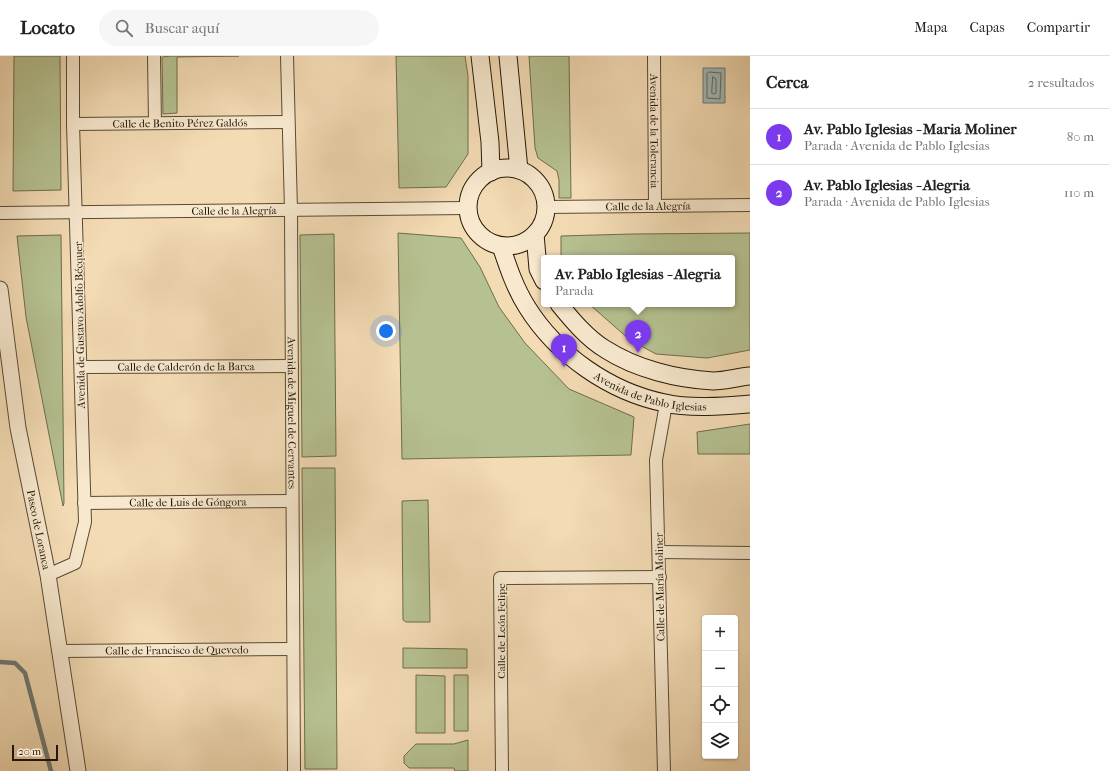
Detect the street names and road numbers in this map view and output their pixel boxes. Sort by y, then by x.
street label: Avenida de la Tolerancia [648,73,661,189]
street label: Calle de Benito Pérez Galdós [112,116,248,130]
street label: Calle de la Alegría [605,199,692,213]
street label: Calle de la Alegría [191,204,278,217]
street label: Avenida de Gustavo Adolfo Bécquer [72,241,88,410]
street label: Avenida de Miguel de Cervantes [285,336,299,489]
street label: Calle de Calderón de la Barca [117,360,256,373]
street label: Avenida de Pablo Iglesias [591,368,707,413]
street label: Paseo de Loranca [24,489,53,572]
street label: Calle de Luis de Góngora [129,495,248,509]
street label: Calle de María Moliner [653,532,667,641]
street label: Calle de León Felipe [495,583,508,679]
street label: Calle de Francisco de Quevedo [105,643,249,657]

